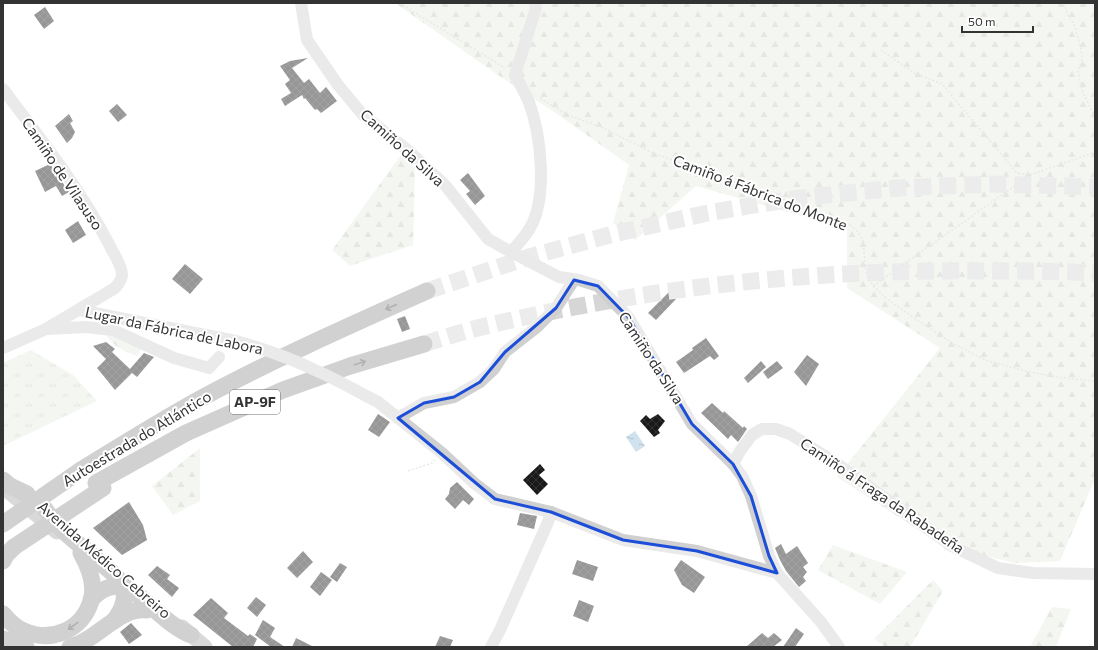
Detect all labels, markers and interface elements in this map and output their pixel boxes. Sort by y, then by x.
scale bar [962,8,1033,34]
text: 50 m [968,14,996,28]
street label: Camiño da Silva [357,105,448,190]
street label: Camiño de Vilasuso [19,114,107,233]
street label: Camiño á Fábrica do Monte [671,150,850,234]
street label: Lugar da Fábrica de Labora [84,302,265,358]
one-way arrow [386,304,398,311]
street label: Camiño da Silva [615,308,688,407]
one-way arrow [353,359,366,366]
street label: Autoestrada do Atlántico [59,387,214,490]
road number: AP-9F [230,390,280,414]
street label: Camiño á Fraga da Rabadeña [797,433,968,557]
street label: Avenida Médico Cebreiro [35,497,175,622]
one-way arrow [67,622,78,630]

